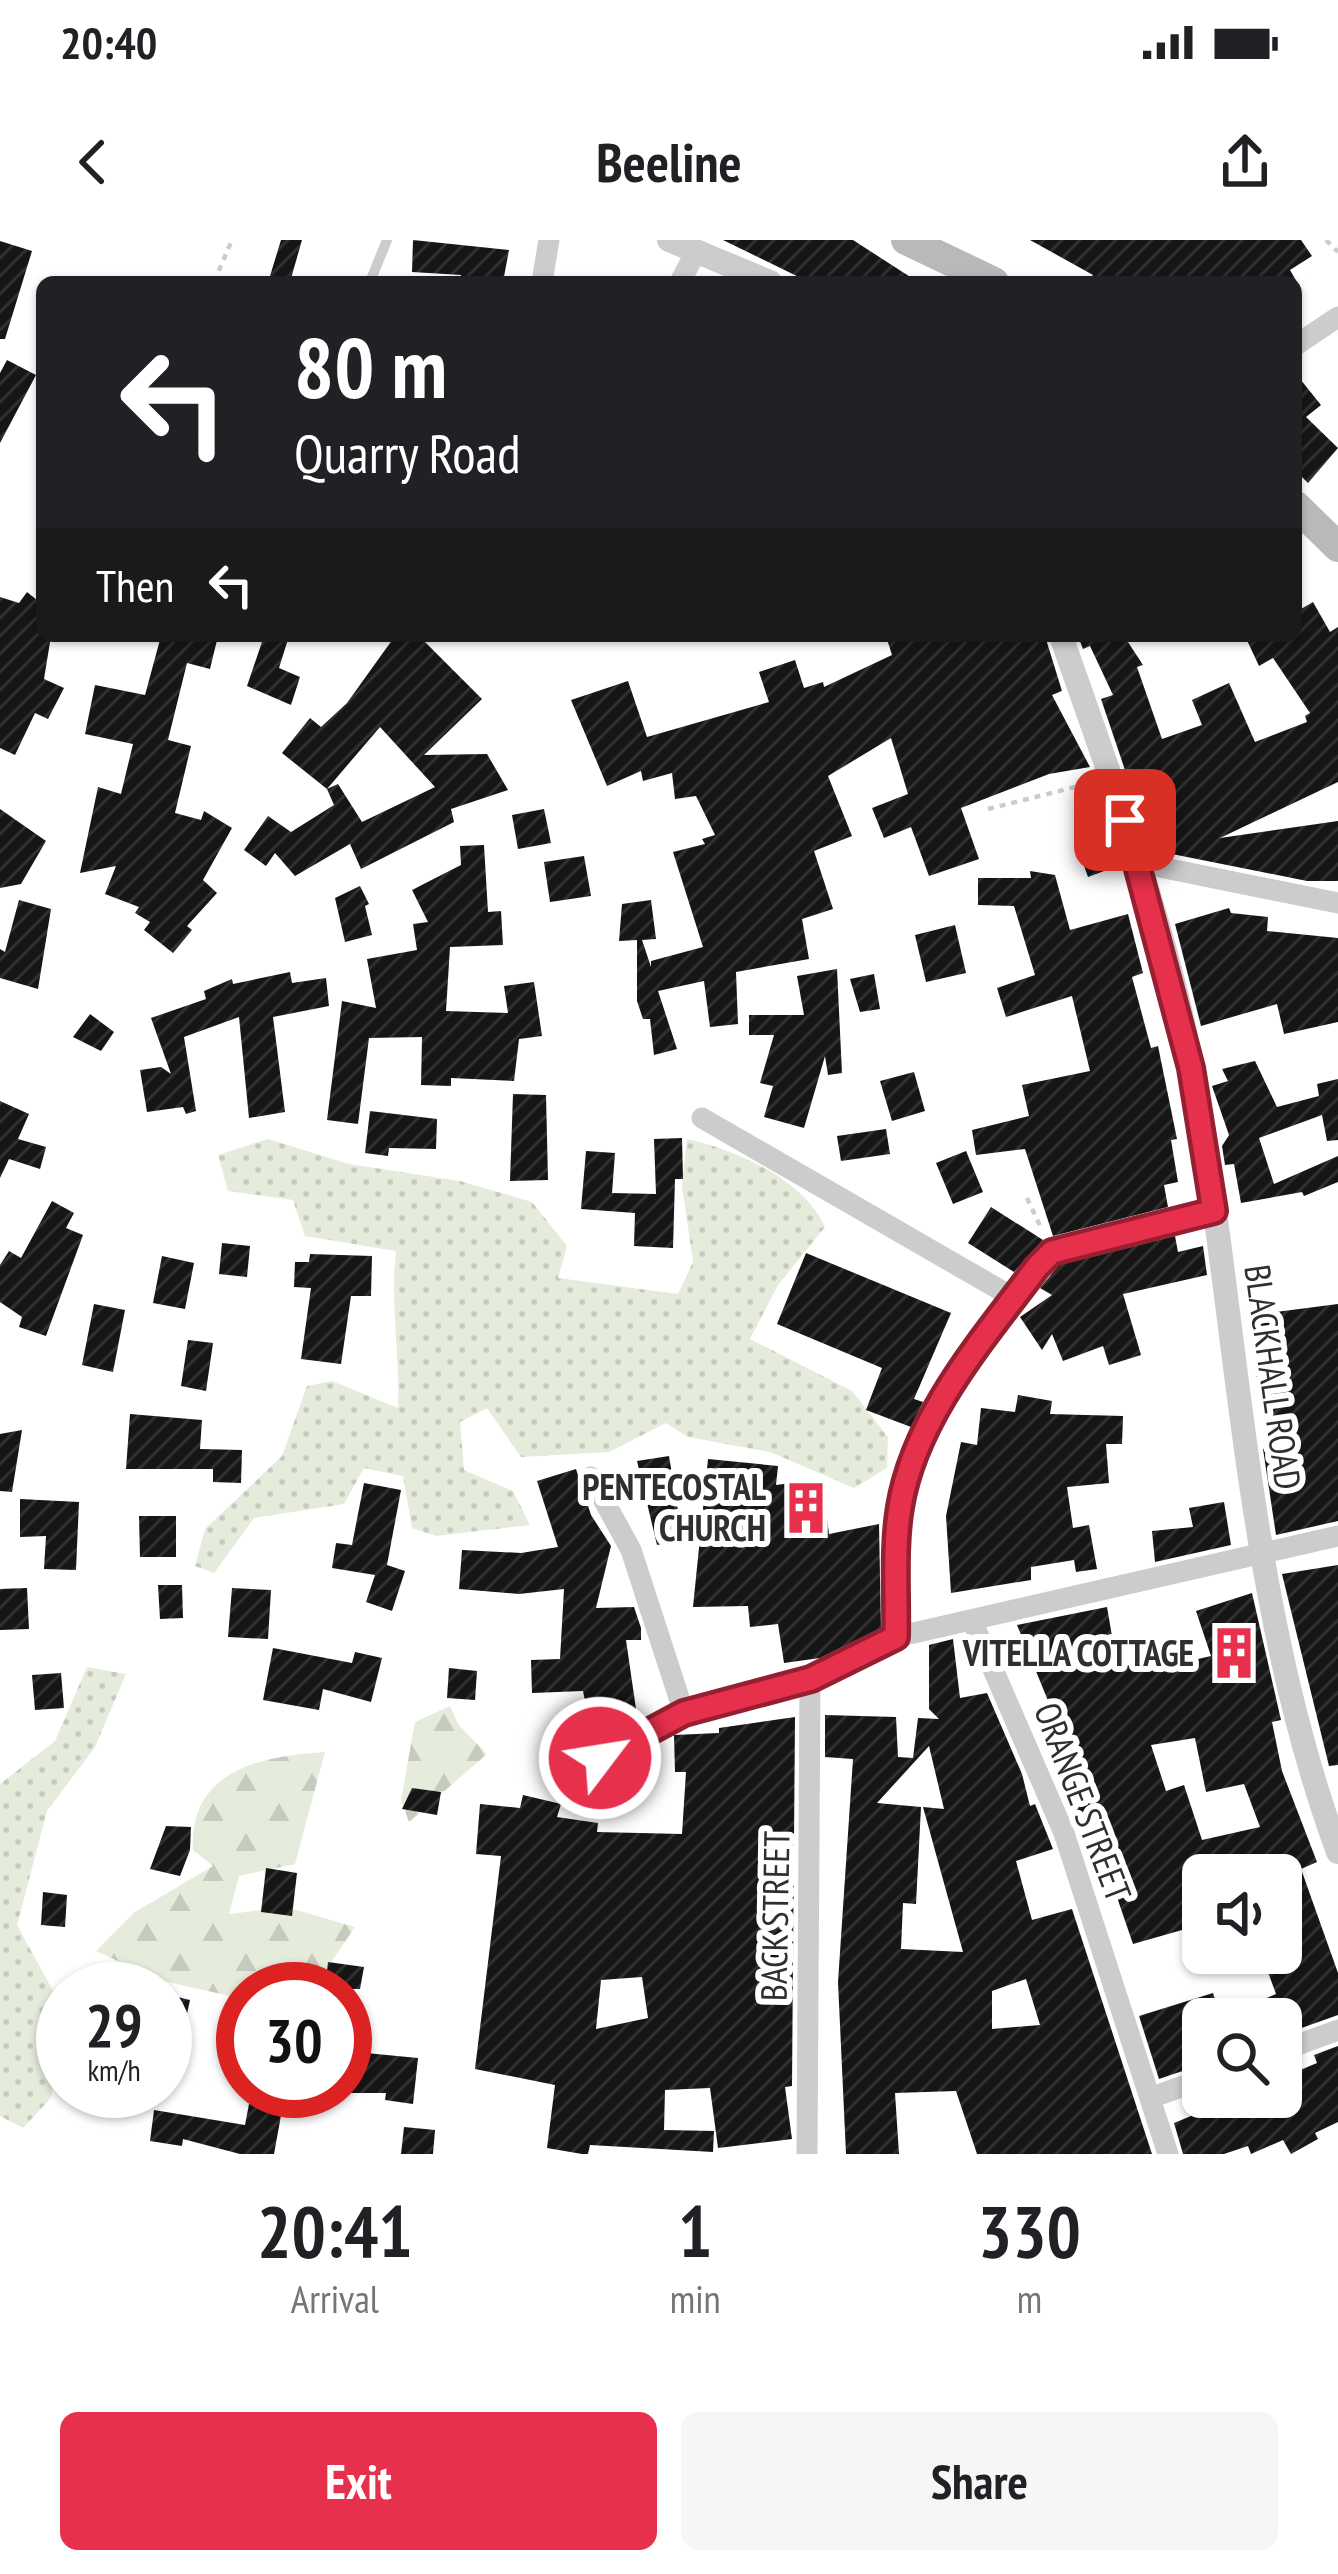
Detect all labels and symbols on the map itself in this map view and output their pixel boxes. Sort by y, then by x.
pin [1074,769,1176,871]
street label: BLACKHALL ROAD [1234,1262,1313,1492]
place label: PENTECOSTAL CHURCH [582,1463,767,1551]
building icon: PENTECOSTAL CHURCH [777,1479,835,1537]
building icon: VITELLA COTTAGE [1205,1624,1263,1682]
place label: VITELLA COTTAGE [962,1629,1194,1676]
position arrow [537,1695,663,1821]
street label: ORANGE STREET [1024,1696,1143,1908]
street label: BACK STREET [750,1831,799,2001]
speed limit sign: 30 [216,1962,372,2118]

